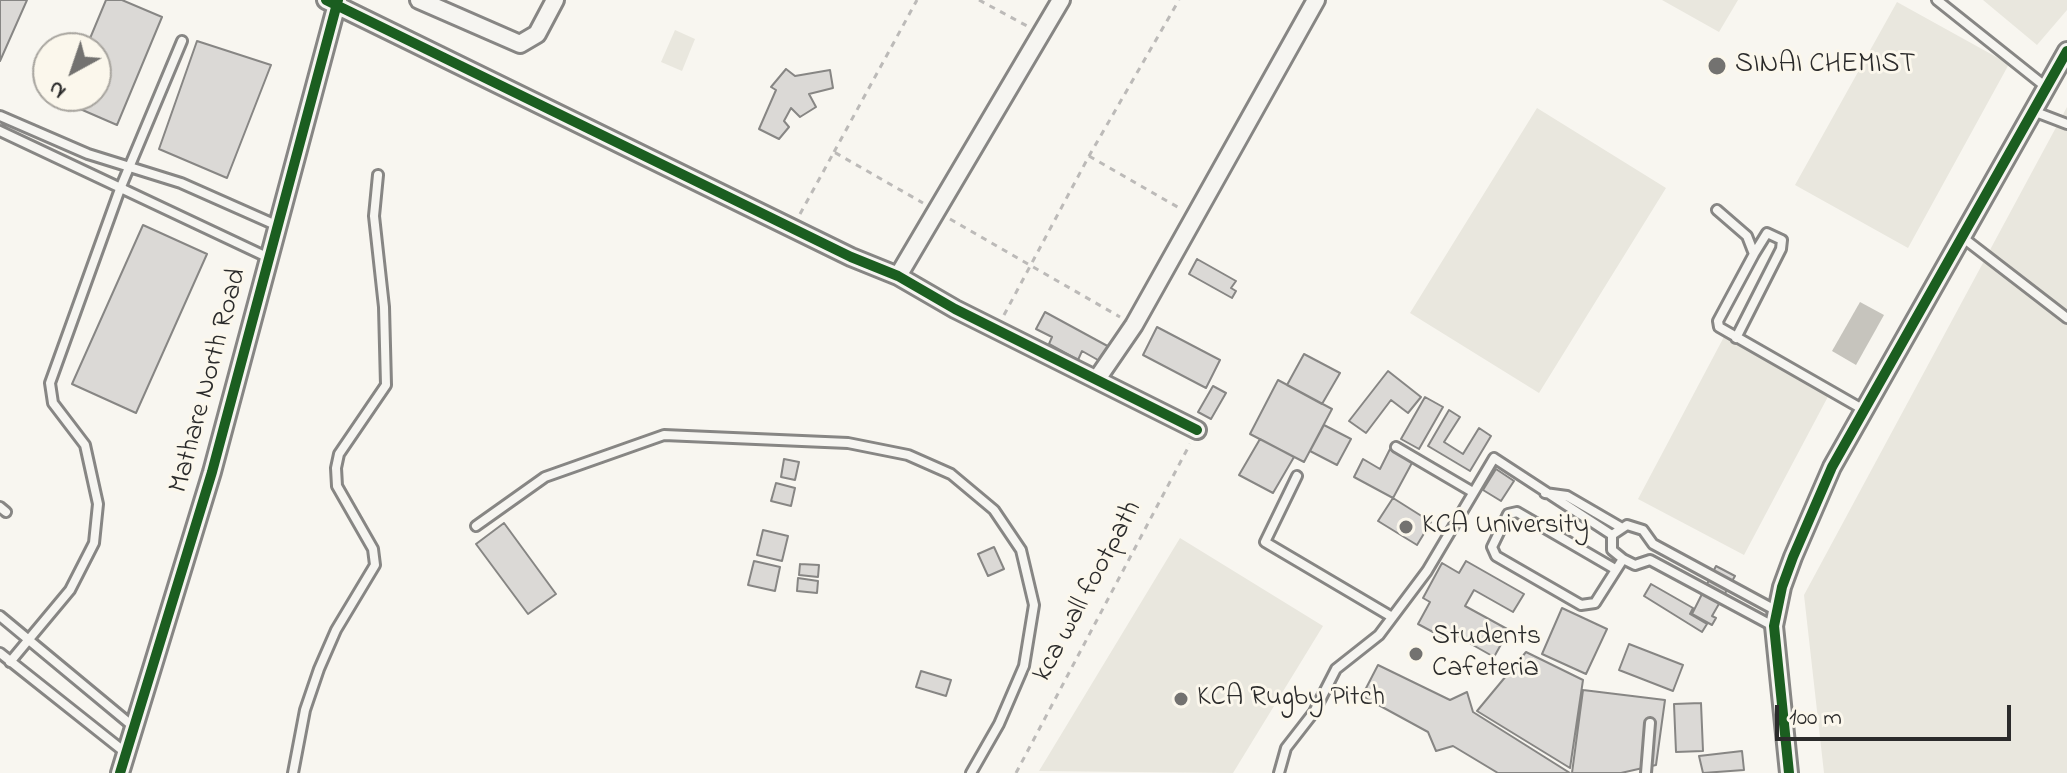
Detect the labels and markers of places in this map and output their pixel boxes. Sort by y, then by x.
place label: SINAI CHEMIST [1735,49,1915,83]
marker: SINAI CHEMIST [1706,55,1728,77]
place label: KCA University [1422,510,1589,544]
marker: KCA University [1397,518,1415,536]
place label: Students Cafeteria [1432,621,1541,687]
marker: Students Cafeteria [1407,645,1425,663]
place label: KCA Rugby Pitch [1197,682,1385,716]
marker: KCA Rugby Pitch [1172,690,1190,708]

